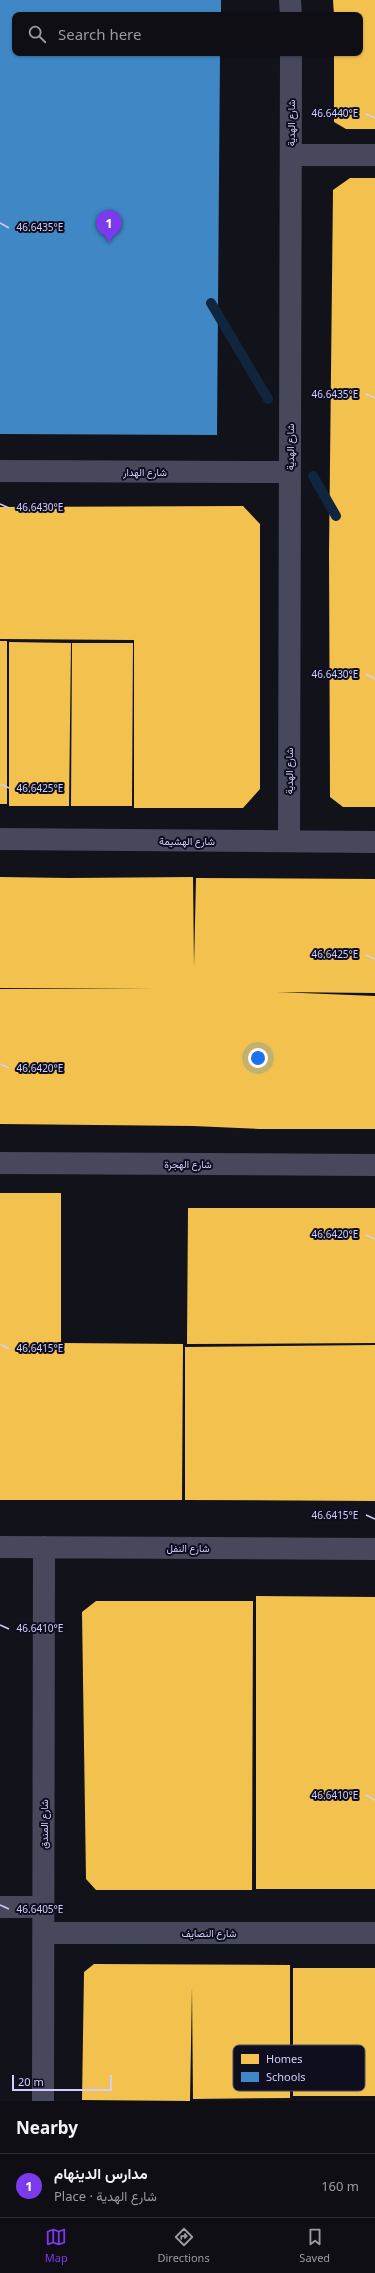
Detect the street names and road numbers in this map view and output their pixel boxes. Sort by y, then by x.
street label: شارع الهدية [284,100,298,146]
street label: شارع الهدية [283,424,297,470]
street label: شارع الهدار [122,465,167,479]
street label: شارع الهدية [282,748,296,794]
street label: شارع الهشيمة [159,834,215,848]
street label: شارع الهجرة [164,1157,212,1171]
street label: شارع النفل [167,1541,210,1555]
street label: شارع المندق [37,1799,51,1849]
street label: شارع النصايف [182,1926,237,1940]

